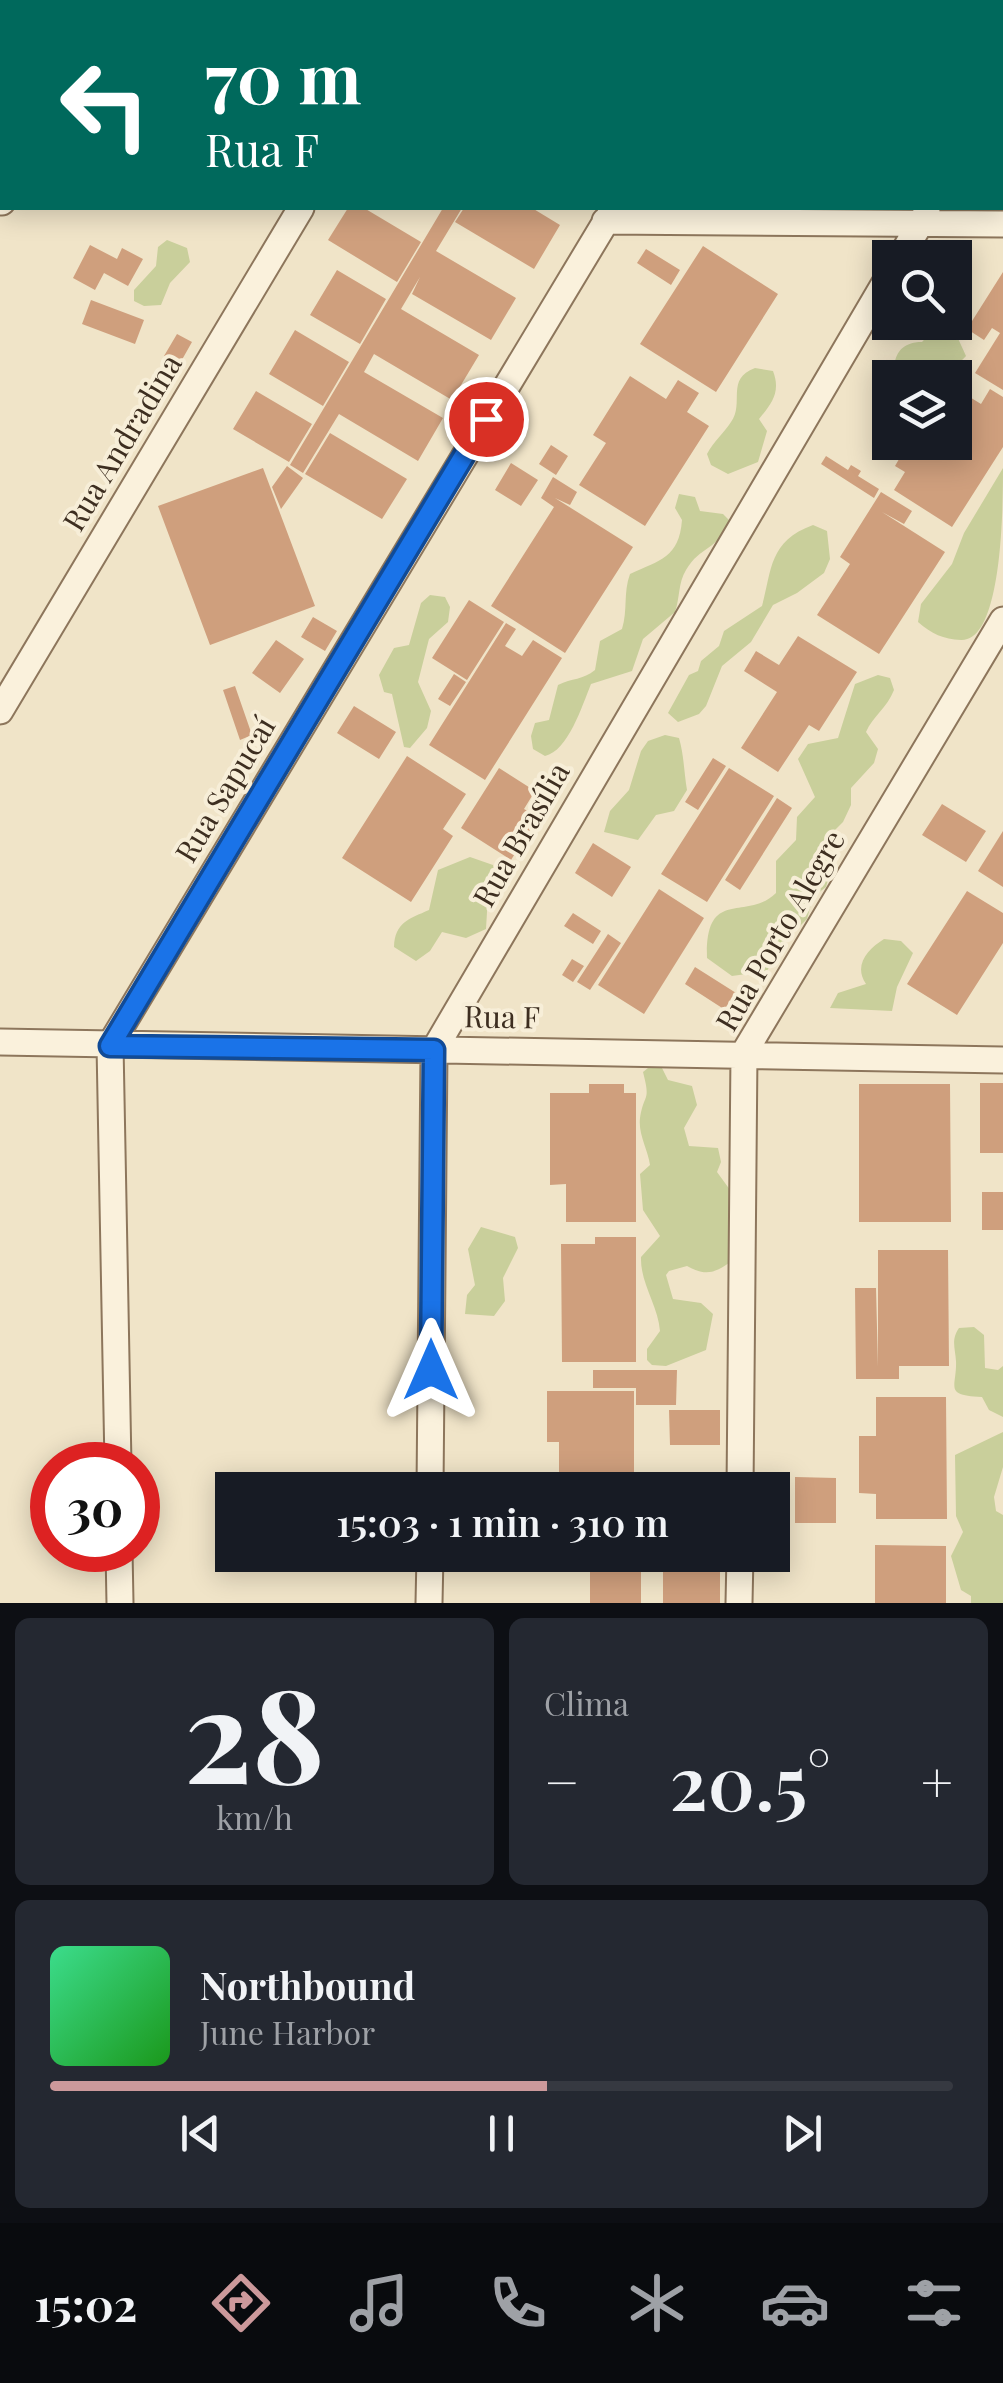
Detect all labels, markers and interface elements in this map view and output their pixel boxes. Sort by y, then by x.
text: 70 m [205,28,362,122]
icon: left [40,40,170,170]
text: Rua F [205,118,319,178]
map controls [872,240,972,460]
button: search [872,240,972,340]
street label: Rua Andradina [53,346,190,538]
button: layers [872,360,972,460]
pin [444,377,529,462]
icon: arrive [459,392,514,447]
street label: Rua Sapucaí [165,709,284,869]
street label: Rua Brasília [463,755,578,913]
street label: Rua Porto Alegre [706,822,853,1038]
street label: Rua F [464,995,540,1037]
position arrow [379,1318,483,1422]
speed limit sign: 30 [30,1442,160,1572]
text: 15:03 · 1 min · 310 m [336,1496,669,1547]
text: 28 [184,1643,325,1817]
text: Clima [544,1681,629,1724]
text: 20.5° [669,1730,831,1830]
text: − [544,1743,580,1817]
text: + [921,1743,953,1817]
text: km/h [216,1795,293,1838]
text: Northbound [200,1959,415,2010]
text: June Harbor [200,2010,375,2053]
icon: previous [173,2106,228,2161]
icon: pause [474,2106,529,2161]
icon: next [775,2106,830,2161]
icon: directions [206,2268,276,2338]
icon: music [344,2268,414,2338]
icon: phone [483,2268,553,2338]
icon: climate [622,2268,692,2338]
icon: car [760,2268,830,2338]
icon: filters [899,2268,969,2338]
text: 15:02 [34,2273,137,2333]

